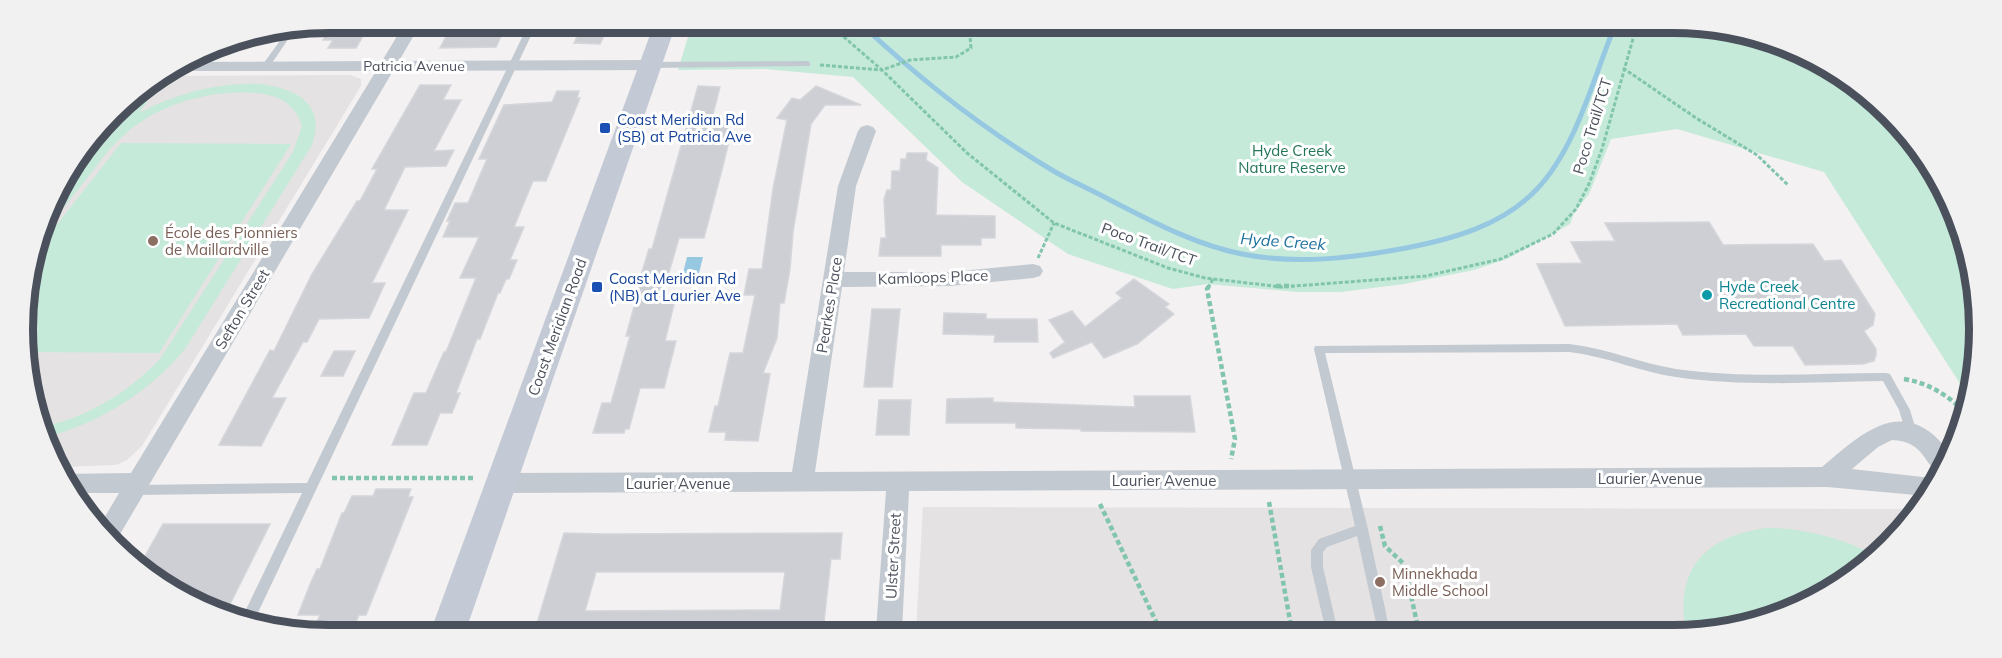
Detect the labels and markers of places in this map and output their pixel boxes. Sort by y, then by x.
place label: Coast Meridian Rd (SB) at Patricia Ave [617,110,751,146]
marker: Coast Meridian Rd (SB) at Patricia Ave [598,121,612,135]
place label: École des Pionniers de Maillardville [165,223,298,259]
marker: École des Pionniers de Maillardville [146,234,160,248]
place label: Coast Meridian Rd (NB) at Laurier Ave [609,269,741,305]
place label: Hyde Creek Recreational Centre [1719,277,1855,313]
marker: Coast Meridian Rd (NB) at Laurier Ave [590,280,604,294]
marker: Hyde Creek Recreational Centre [1700,288,1714,302]
place label: Minnekhada Middle School [1392,564,1488,600]
marker: Minnekhada Middle School [1373,575,1387,589]

